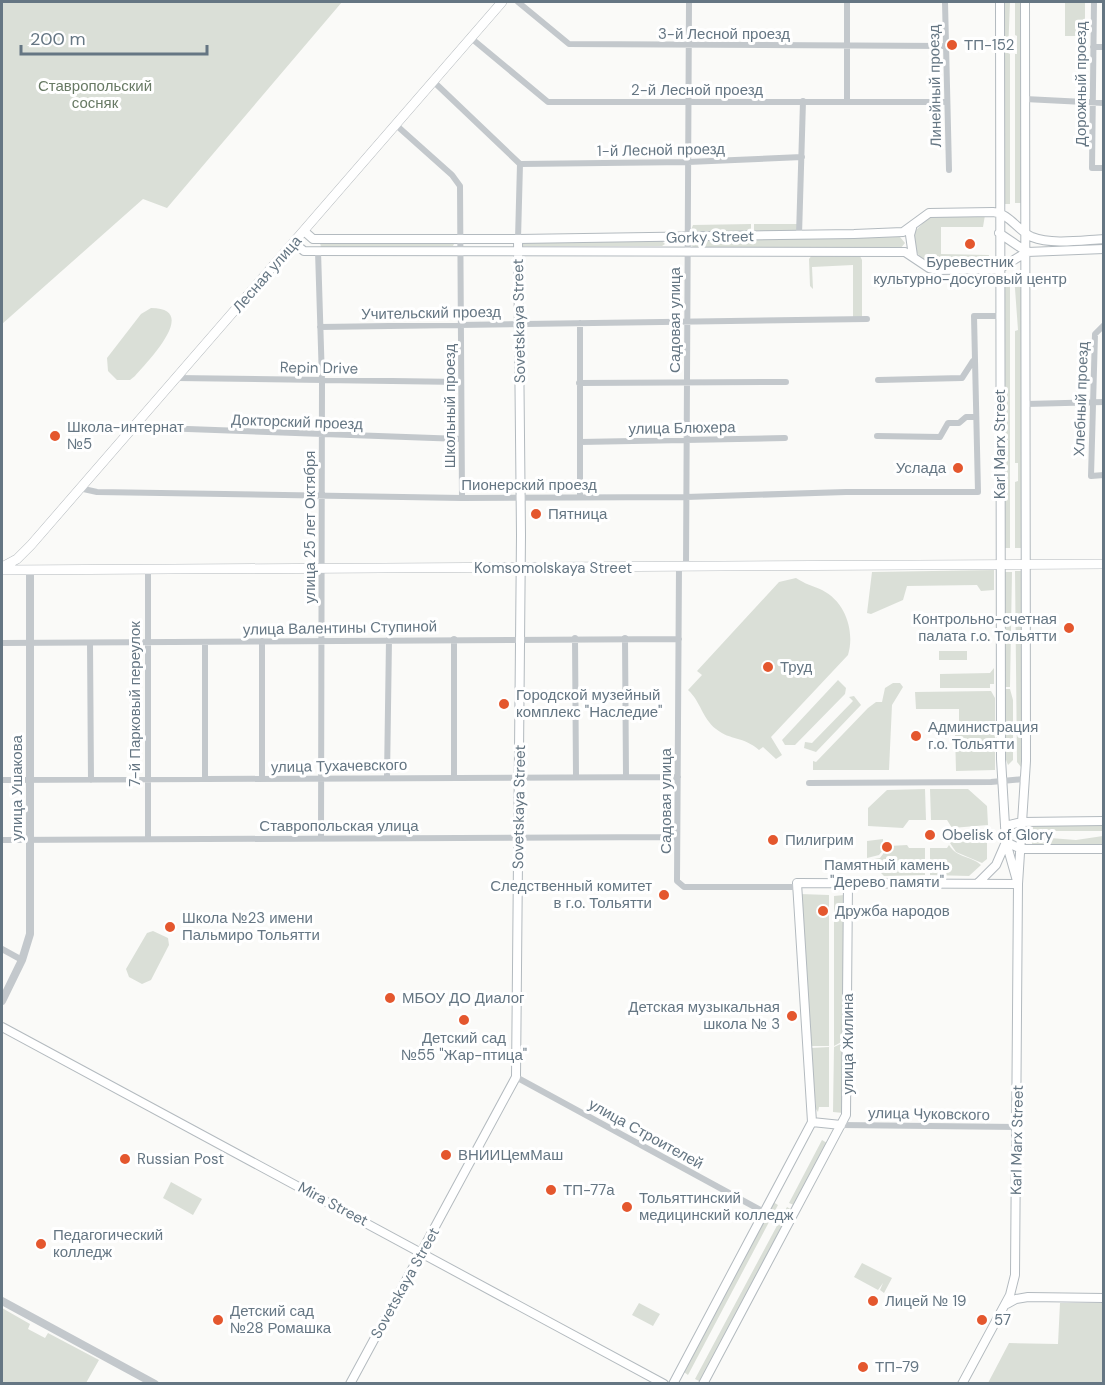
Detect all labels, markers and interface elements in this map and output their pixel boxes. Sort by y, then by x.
scale bar [21,18,207,56]
street label: Дорожный проезд [1071,21,1091,146]
street label: 3-й Лесной проезд [658,24,790,44]
street label: Линейный проезд [924,24,946,148]
text: 200 m [30,27,86,51]
place label: ТП-152 [964,35,1014,55]
marker: ТП-152 [945,38,959,52]
park label: Ставропольский сосняк [38,76,152,113]
street label: 2-й Лесной проезд [631,80,763,100]
street label: 1-й Лесной проезд [597,139,725,161]
street label: Gorky Street [666,226,754,248]
street label: Лесная улица [228,231,306,317]
marker: Буревестник культурно-досуговый центр [963,237,977,251]
place label: Буревестник культурно-досуговый центр [873,252,1067,289]
street label: Sovetskaya Street [508,259,530,383]
street label: Садовая улица [665,266,685,373]
street label: Учительский проезд [361,302,501,324]
street label: Хлебный проезд [1069,341,1093,457]
street label: Школьный проезд [440,343,460,468]
street label: Repin Drive [280,357,358,379]
street label: Karl Marx Street [990,389,1010,499]
street label: Докторский проезд [231,410,363,434]
place label: Школа-интернат №5 [67,417,184,454]
street label: улица Блюхера [628,417,736,439]
marker: Школа-интернат №5 [48,429,62,443]
street label: улица 25 лет Октября [300,451,320,603]
place label: Услада [896,458,947,478]
marker: Услада [951,461,965,475]
street label: Пионерский проезд [461,475,597,495]
place label: Пятница [548,504,608,524]
marker: Пятница [529,507,543,521]
street label: Komsomolskaya Street [474,558,632,578]
place label: Контрольно-счетная палата г.о. Тольятти [912,609,1057,646]
street label: улица Валентины Ступиной [243,616,437,640]
street label: 7-й Парковый переулок [125,621,145,787]
marker: Контрольно-счетная палата г.о. Тольятти [1062,621,1076,635]
place label: Труд [780,657,812,677]
marker: Труд [761,660,775,674]
place label: Городской музейный комплекс "Наследие" [516,685,662,722]
marker: Городской музейный комплекс "Наследие" [497,697,511,711]
place label: Администрация г.о. Тольятти [928,717,1038,754]
marker: Администрация г.о. Тольятти [909,729,923,743]
street label: улица Ушакова [7,735,27,841]
street label: Sovetskaya Street [508,745,530,869]
street label: Садовая улица [656,747,676,854]
street label: улица Тухачевского [271,755,407,777]
street label: Ставропольская улица [259,816,419,836]
place label: Obelisk of Glory [942,825,1054,845]
marker: Obelisk of Glory [923,828,937,842]
place label: Пилигрим [785,830,854,850]
marker: Пилигрим [766,833,780,847]
marker: Памятный камень "Дерево памяти" [880,840,894,854]
place label: Памятный камень "Дерево памяти" [824,855,950,892]
place label: Следственный комитет в г.о. Тольятти [490,876,652,913]
marker: Следственный комитет в г.о. Тольятти [657,888,671,902]
place label: Дружба народов [835,901,950,921]
marker: Дружба народов [816,904,830,918]
place label: Школа №23 имени Пальмиро Тольятти [182,908,320,945]
marker: Школа №23 имени Пальмиро Тольятти [163,920,177,934]
place label: МБОУ ДО Диалог [402,988,525,1008]
marker: МБОУ ДО Диалог [383,991,397,1005]
street label: улица Жилина [838,993,858,1095]
place label: Детская музыкальная школа № 3 [628,997,780,1034]
marker: Детская музыкальная школа № 3 [785,1009,799,1023]
marker: Детский сад №55 "Жар-птица" [457,1013,471,1027]
place label: Детский сад №55 "Жар-птица" [401,1028,527,1065]
street label: Karl Marx Street [1006,1085,1028,1195]
street label: улица Строителей [585,1094,707,1174]
street label: улица Чуковского [868,1103,990,1125]
place label: ВНИИЦемМаш [458,1145,563,1165]
marker: ВНИИЦемМаш [439,1148,453,1162]
place label: Russian Post [137,1149,224,1169]
marker: Russian Post [118,1152,132,1166]
street label: Mira Street [295,1177,372,1231]
place label: ТП-77а [563,1180,615,1200]
marker: ТП-77а [544,1183,558,1197]
place label: Тольяттинский медицинский колледж [639,1188,794,1225]
marker: Тольяттинский медицинский колледж [620,1200,634,1214]
street label: Sovetskaya Street [366,1224,444,1342]
place label: Педагогический колледж [53,1225,163,1262]
marker: Педагогический колледж [34,1237,48,1251]
place label: Лицей № 19 [885,1291,967,1311]
marker: Лицей № 19 [866,1294,880,1308]
place label: Детский сад №28 Ромашка [230,1301,332,1338]
place label: 57 [994,1310,1011,1330]
marker: Детский сад №28 Ромашка [211,1313,225,1327]
marker: 57 [975,1313,989,1327]
place label: ТП-79 [875,1357,919,1377]
marker: ТП-79 [856,1360,870,1374]

